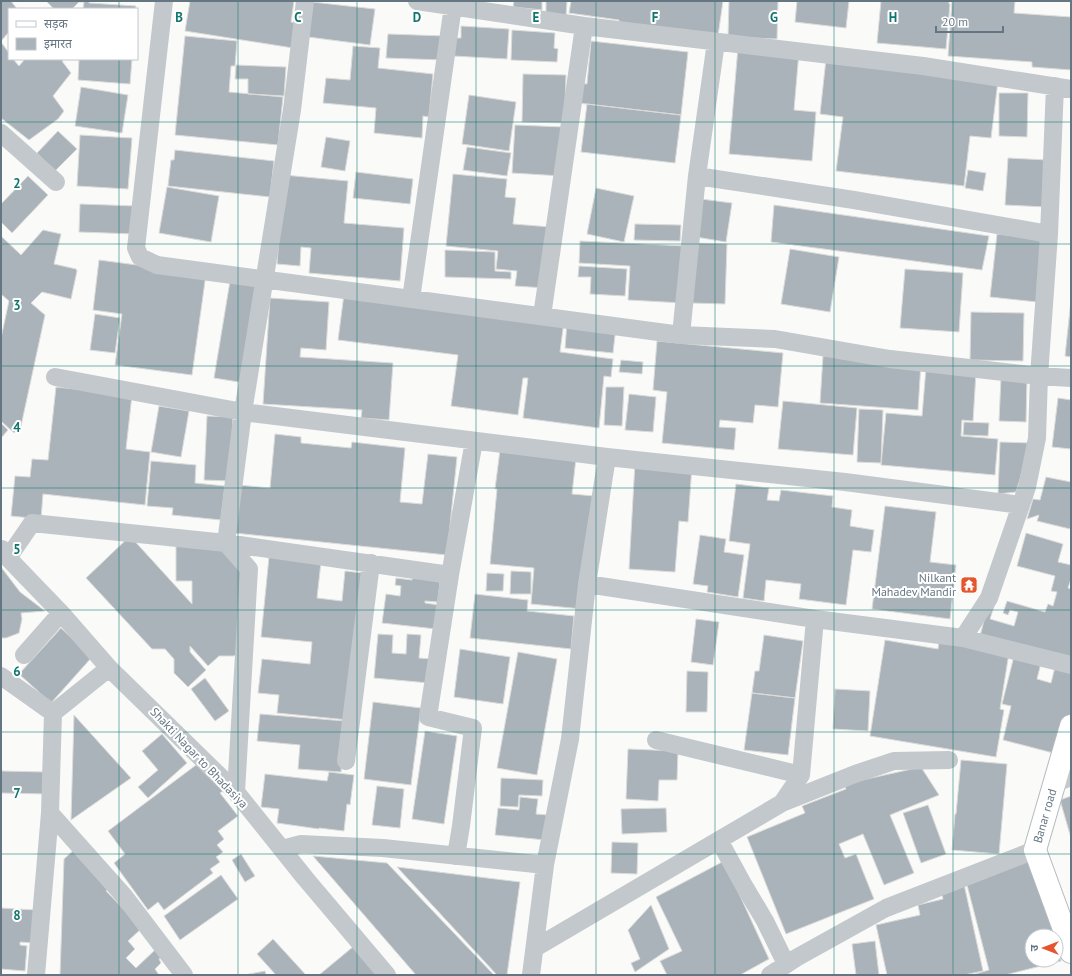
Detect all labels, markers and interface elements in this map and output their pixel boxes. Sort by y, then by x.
legend [8,8,138,60]
scale bar [936,8,1003,34]
text: B [175,9,183,26]
text: C [294,9,302,26]
text: D [413,9,421,26]
text: E [533,9,540,26]
text: F [652,9,659,26]
text: G [770,9,778,26]
text: H [889,9,897,26]
text: 20 m [942,14,968,29]
text: सड़क [44,16,69,31]
text: इमारत [44,36,73,51]
text: 2 [13,175,21,192]
text: 3 [13,297,21,314]
text: 4 [13,419,21,436]
text: 5 [13,541,21,558]
place label: Nilkant Mahadev Mandir [871,570,956,599]
temple icon: Nilkant Mahadev Mandir [959,575,979,595]
text: 6 [13,663,21,680]
street label: Shakti Nagar to Bhadasiya [147,704,251,811]
text: 7 [13,785,21,802]
street label: Banar road [1030,787,1059,845]
text: 8 [13,907,21,924]
north arrow [1024,928,1064,968]
text: उ [1027,944,1041,951]

